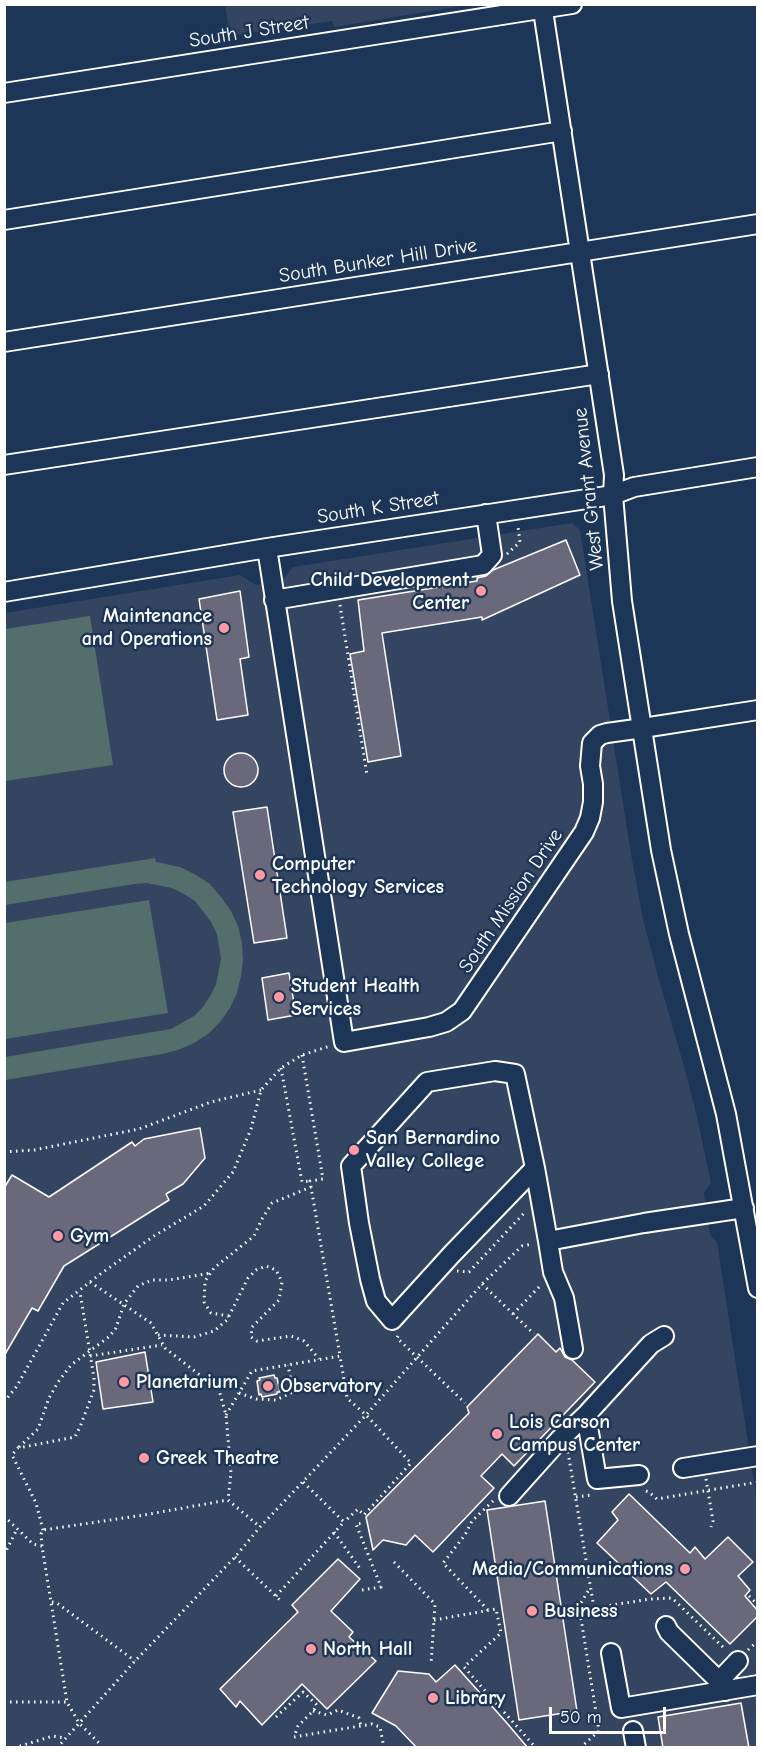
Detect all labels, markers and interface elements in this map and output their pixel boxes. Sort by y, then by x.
street label: South J Street [187,11,311,53]
street label: South Bunker Hill Drive [277,234,479,288]
street label: West Grant Avenue [569,407,609,571]
street label: South K Street [315,487,441,529]
place label: Child Development Center [310,568,469,615]
marker: Child Development Center [474,584,488,598]
place label: Maintenance and Operations [82,604,212,651]
marker: Maintenance and Operations [217,621,231,635]
street label: South Mission Drive [454,824,568,978]
place label: Computer Technology Services [272,852,444,899]
marker: Computer Technology Services [253,868,267,882]
place label: Student Health Services [291,974,420,1021]
marker: Student Health Services [272,990,286,1004]
place label: San Bernardino Valley College [366,1126,500,1173]
marker: San Bernardino Valley College [347,1143,361,1157]
place label: Gym [70,1224,109,1248]
marker: Gym [51,1229,65,1243]
place label: Planetarium [136,1370,238,1394]
place label: Observatory [280,1374,382,1398]
marker: Planetarium [117,1375,131,1389]
marker: Observatory [261,1379,275,1393]
place label: Lois Carson Campus Center [509,1410,640,1457]
marker: Lois Carson Campus Center [490,1427,504,1441]
place label: Greek Theatre [156,1446,279,1470]
marker: Greek Theatre [137,1451,151,1465]
place label: Media/Communications [472,1557,673,1581]
marker: Media/Communications [678,1562,692,1576]
place label: Business [544,1599,618,1623]
marker: Business [525,1604,539,1618]
place label: North Hall [323,1637,413,1661]
marker: North Hall [304,1642,318,1656]
place label: Library [445,1686,505,1710]
marker: Library [426,1691,440,1705]
scale bar [552,1695,669,1733]
text: 50 m [560,1707,602,1728]

